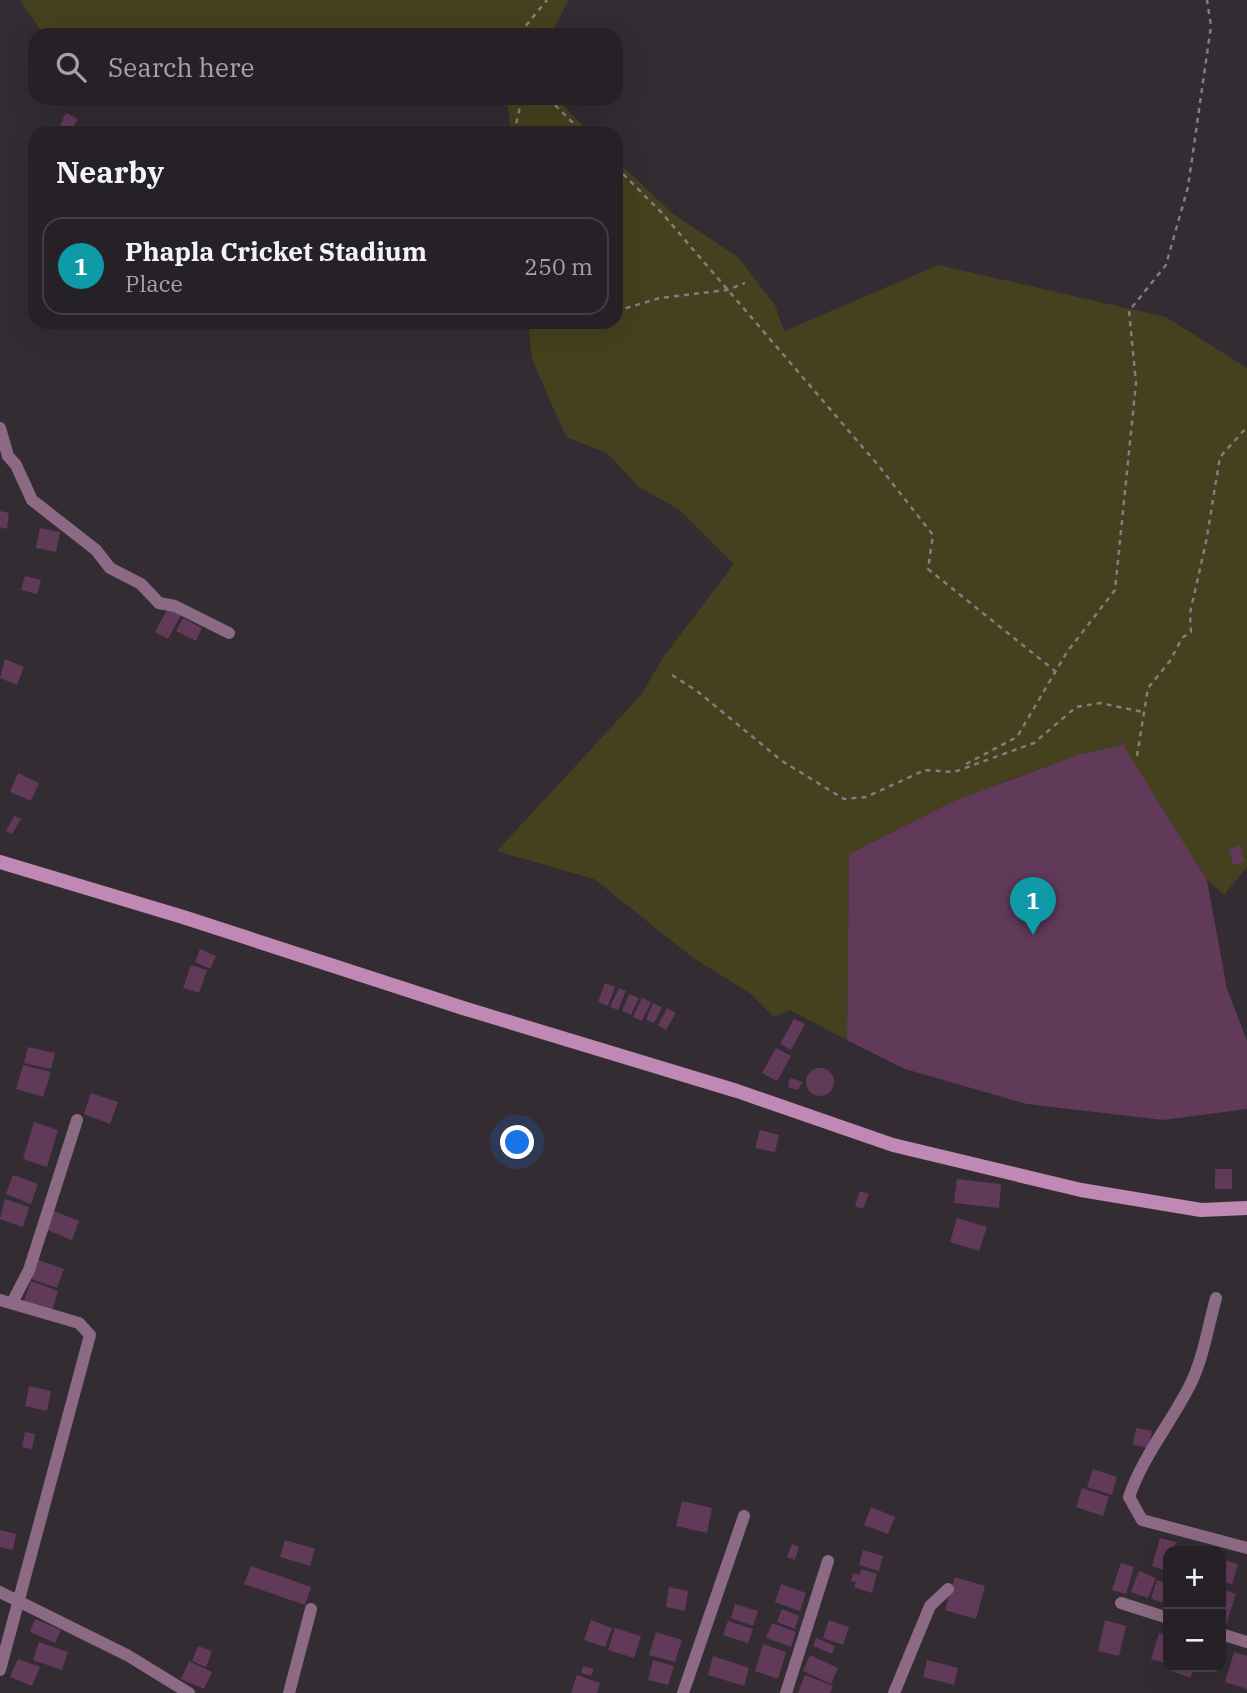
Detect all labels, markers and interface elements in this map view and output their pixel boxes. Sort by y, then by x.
search box [28,28,623,105]
icon: search [52,48,90,86]
text: Search here [108,50,254,84]
text: Nearby [56,152,164,191]
text: Phapla Cricket Stadium [125,234,427,268]
text: 1 [74,251,88,281]
text: 250 m [524,251,593,281]
text: Place [125,268,183,298]
pin: 1 [1010,877,1056,935]
your location [500,1125,534,1159]
map controls [1163,1546,1226,1672]
button: + [1163,1546,1226,1609]
button: − [1163,1609,1226,1672]

